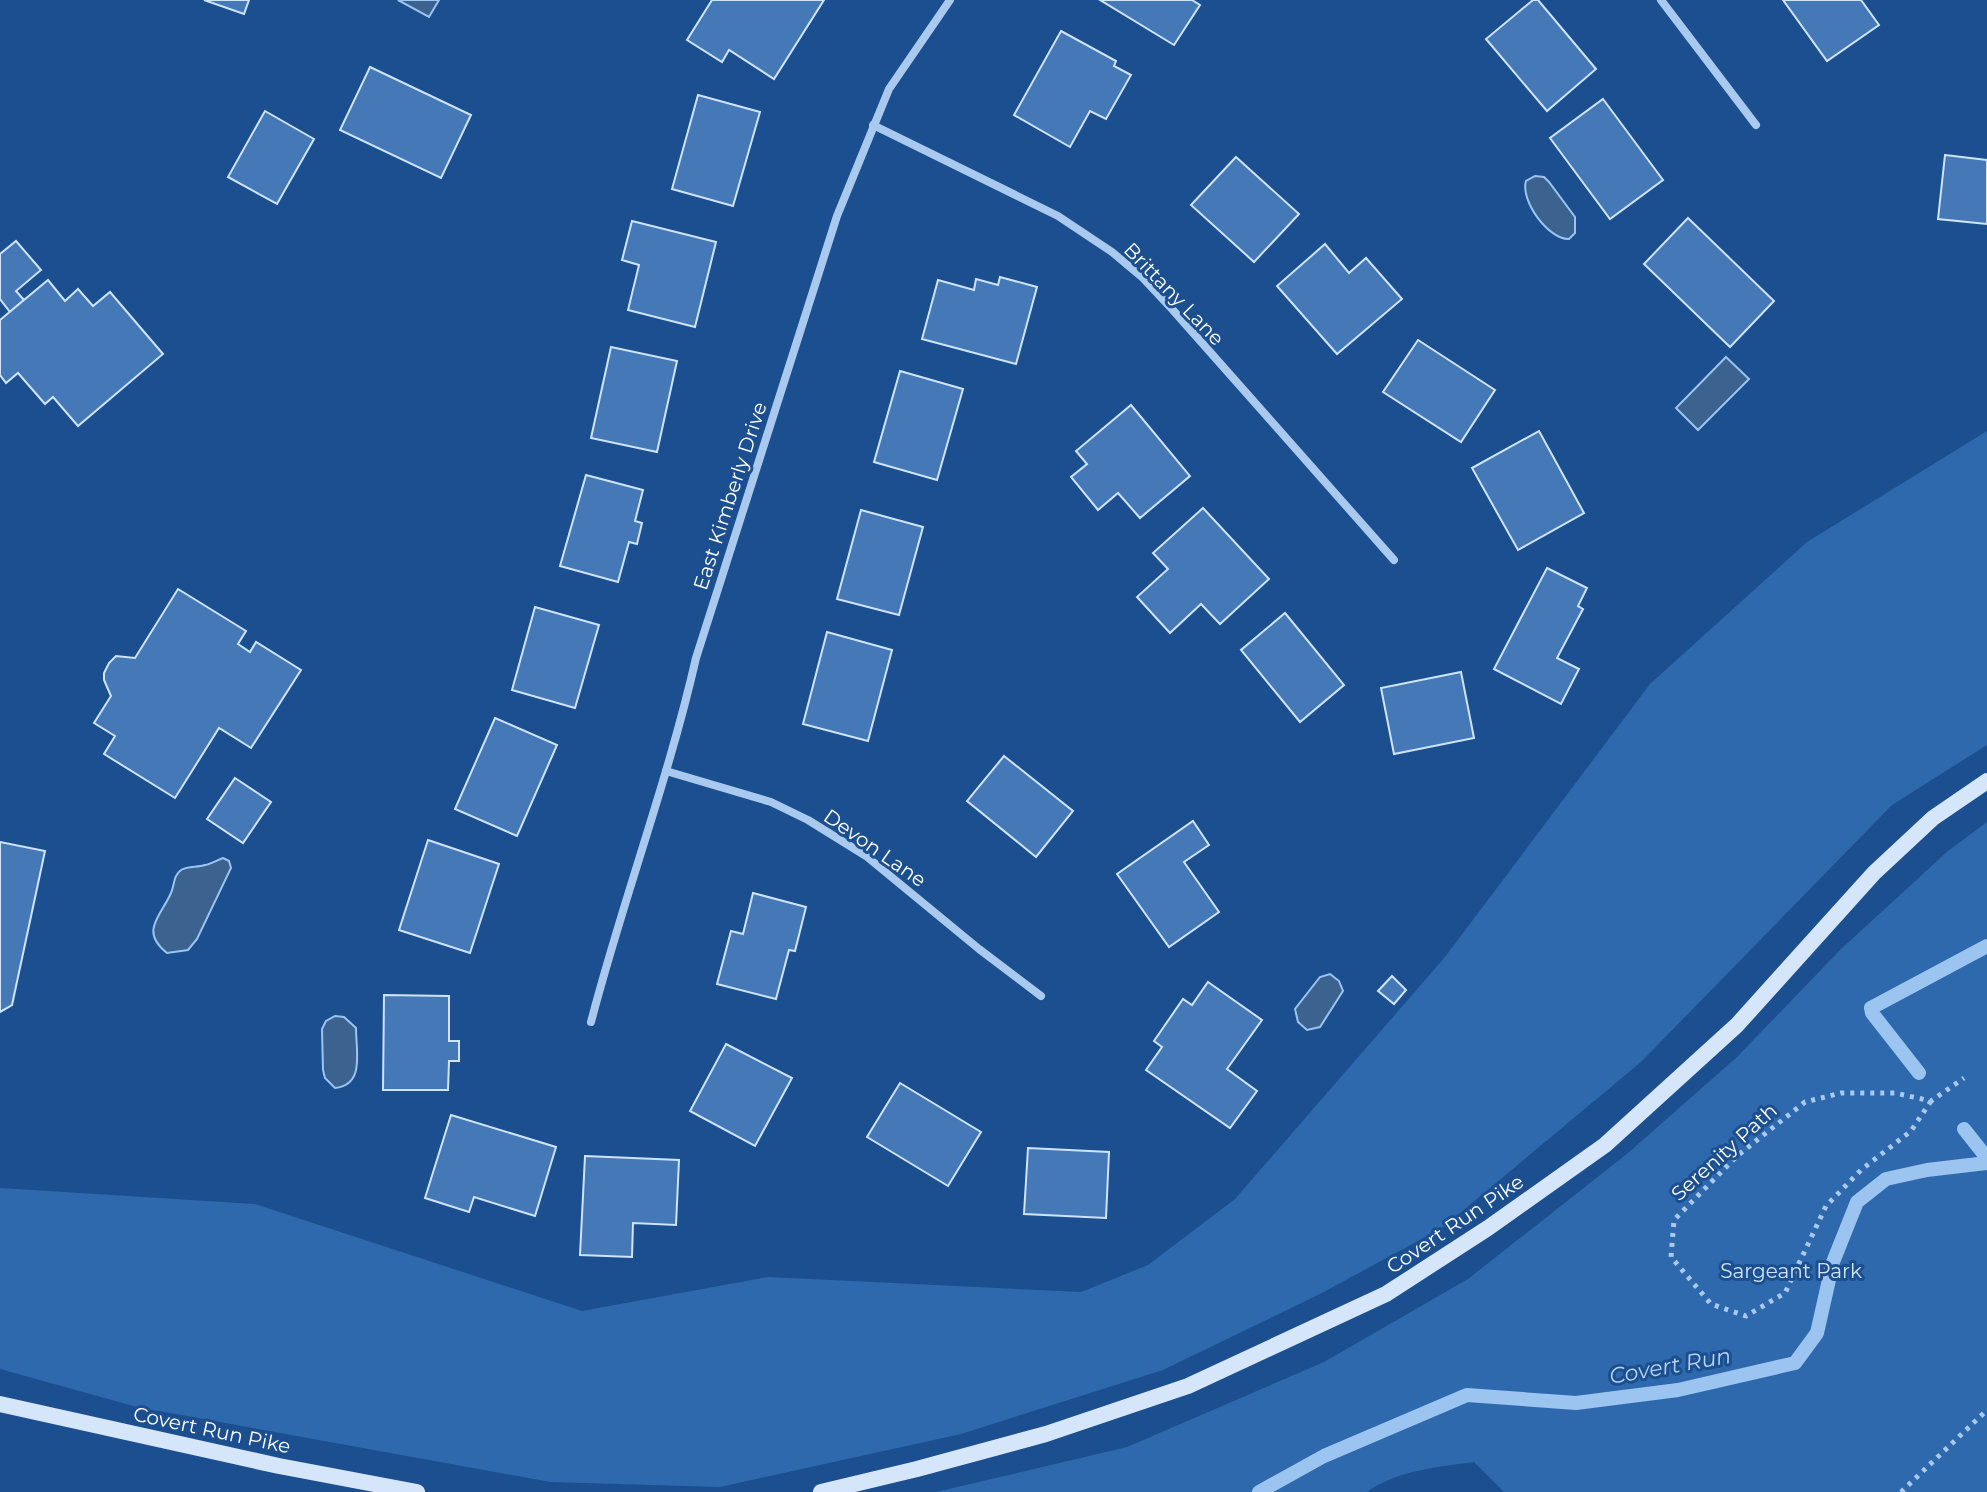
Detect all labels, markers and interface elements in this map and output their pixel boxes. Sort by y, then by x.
street label: Brittany Lane [1119,237,1229,351]
street label: East Kimberly Drive [688,399,772,593]
street label: Devon Lane [819,804,931,892]
street label: Serenity Path [1666,1098,1782,1206]
street label: Covert Run Pike [1382,1169,1528,1279]
park label: Sargeant Park [1720,1259,1862,1283]
water label: Covert Run [1607,1342,1733,1390]
street label: Covert Run Pike [131,1402,293,1458]

